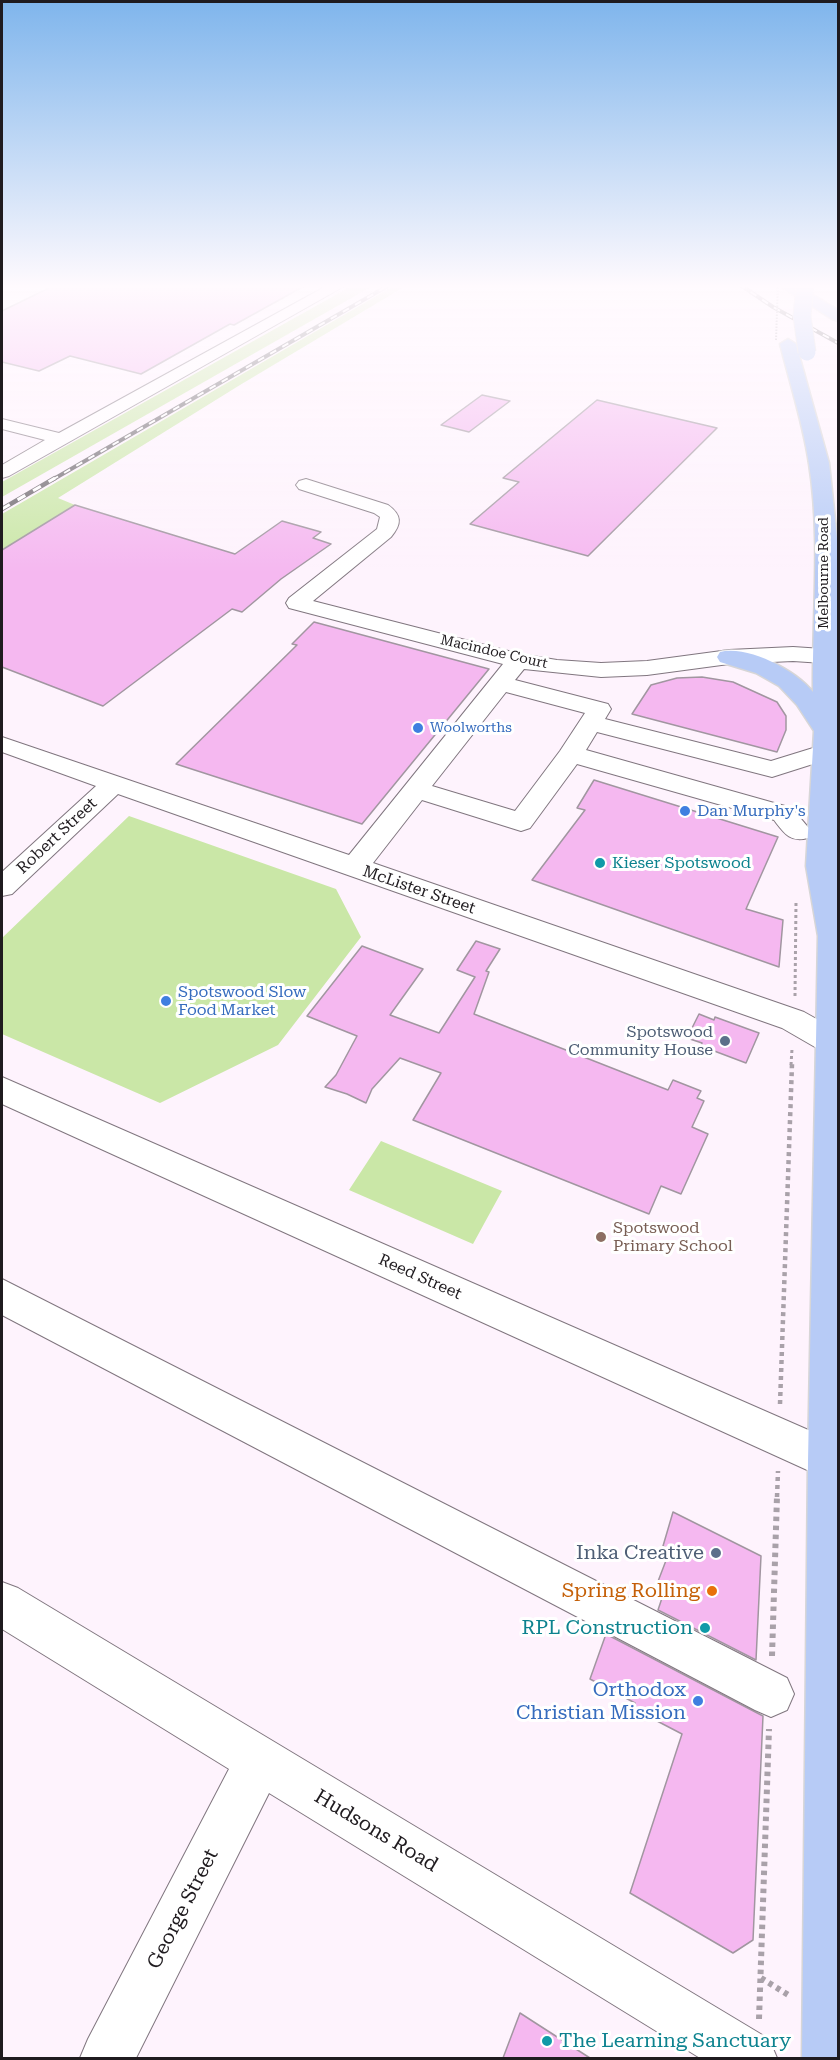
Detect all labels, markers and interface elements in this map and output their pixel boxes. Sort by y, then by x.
street label: Melbourne Road [816,517,832,629]
street label: Macindoe Court [439,632,549,672]
place label: Woolworths [430,720,512,736]
marker: Woolworths [411,721,425,735]
street label: Robert Street [13,794,101,878]
place label: Dan Murphy's [697,801,806,821]
marker: Dan Murphy's [678,804,692,818]
place label: Kieser Spotswood [612,853,751,873]
marker: Kieser Spotswood [593,856,607,870]
street label: McLister Street [360,862,478,918]
place label: Spotswood Slow Food Market [178,982,306,1020]
marker: Spotswood Slow Food Market [159,994,173,1008]
place label: Spotswood Community House [568,1022,713,1060]
marker: Spotswood Community House [718,1034,732,1048]
place label: Spotswood Primary School [613,1218,733,1256]
marker: Spotswood Primary School [594,1230,608,1244]
street label: Reed Street [376,1250,464,1304]
place label: Inka Creative [576,1541,704,1565]
marker: Inka Creative [709,1546,723,1560]
place label: Spring Rolling [562,1579,700,1603]
marker: Spring Rolling [705,1584,719,1598]
place label: RPL Construction [521,1616,693,1640]
marker: RPL Construction [698,1621,712,1635]
place label: Orthodox Christian Mission [516,1678,686,1725]
marker: Orthodox Christian Mission [691,1694,705,1708]
street label: Hudsons Road [310,1785,442,1877]
street label: George Street [142,1845,224,1973]
place label: The Learning Sanctuary [559,2029,791,2053]
marker: The Learning Sanctuary [540,2034,554,2048]

